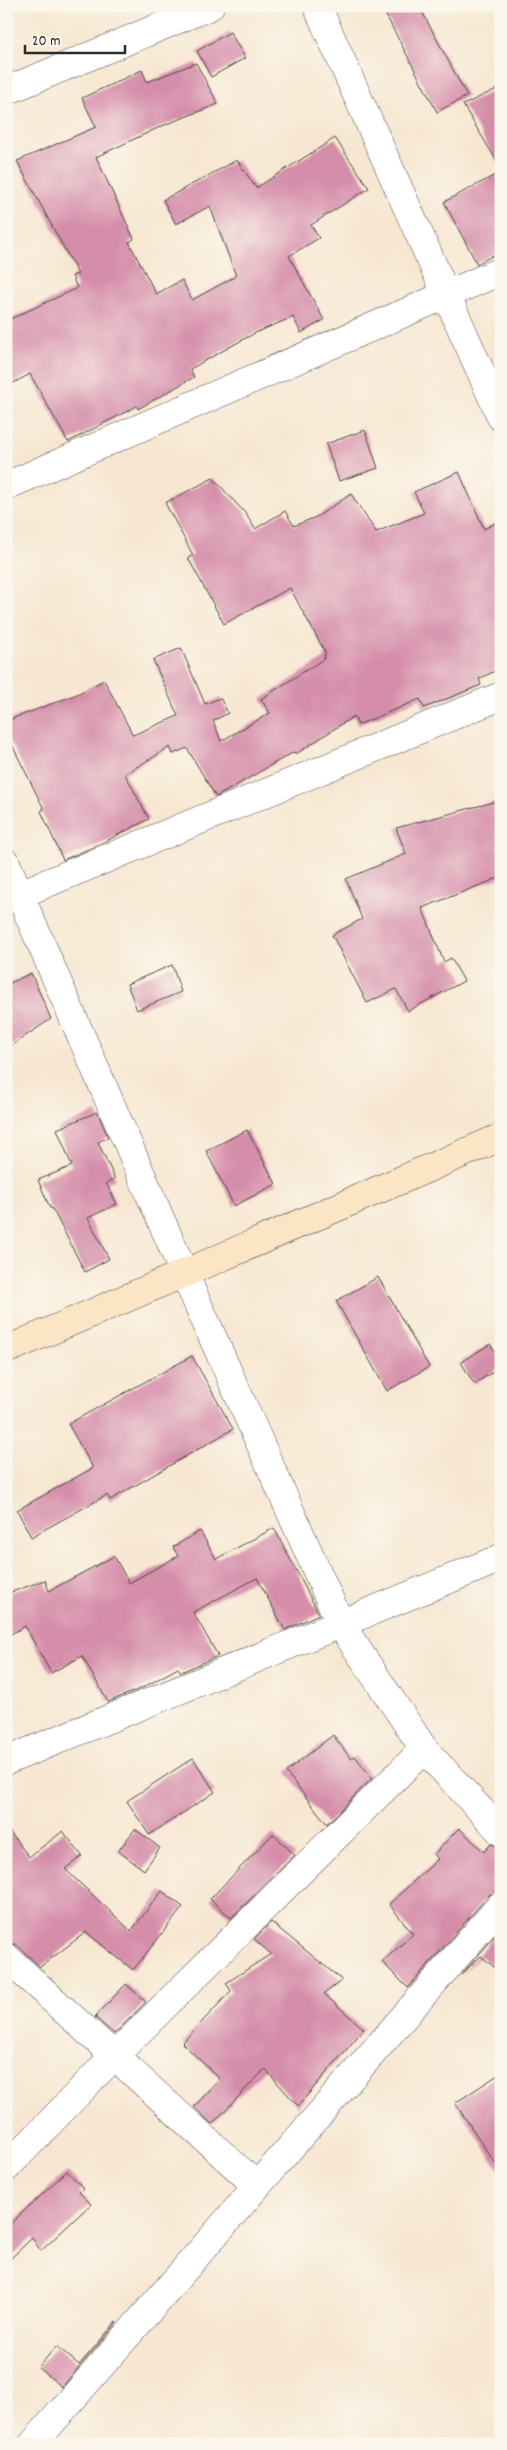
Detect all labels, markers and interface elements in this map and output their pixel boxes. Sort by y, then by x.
scale bar [25,22,125,54]
text: 20 m [32,31,60,53]

